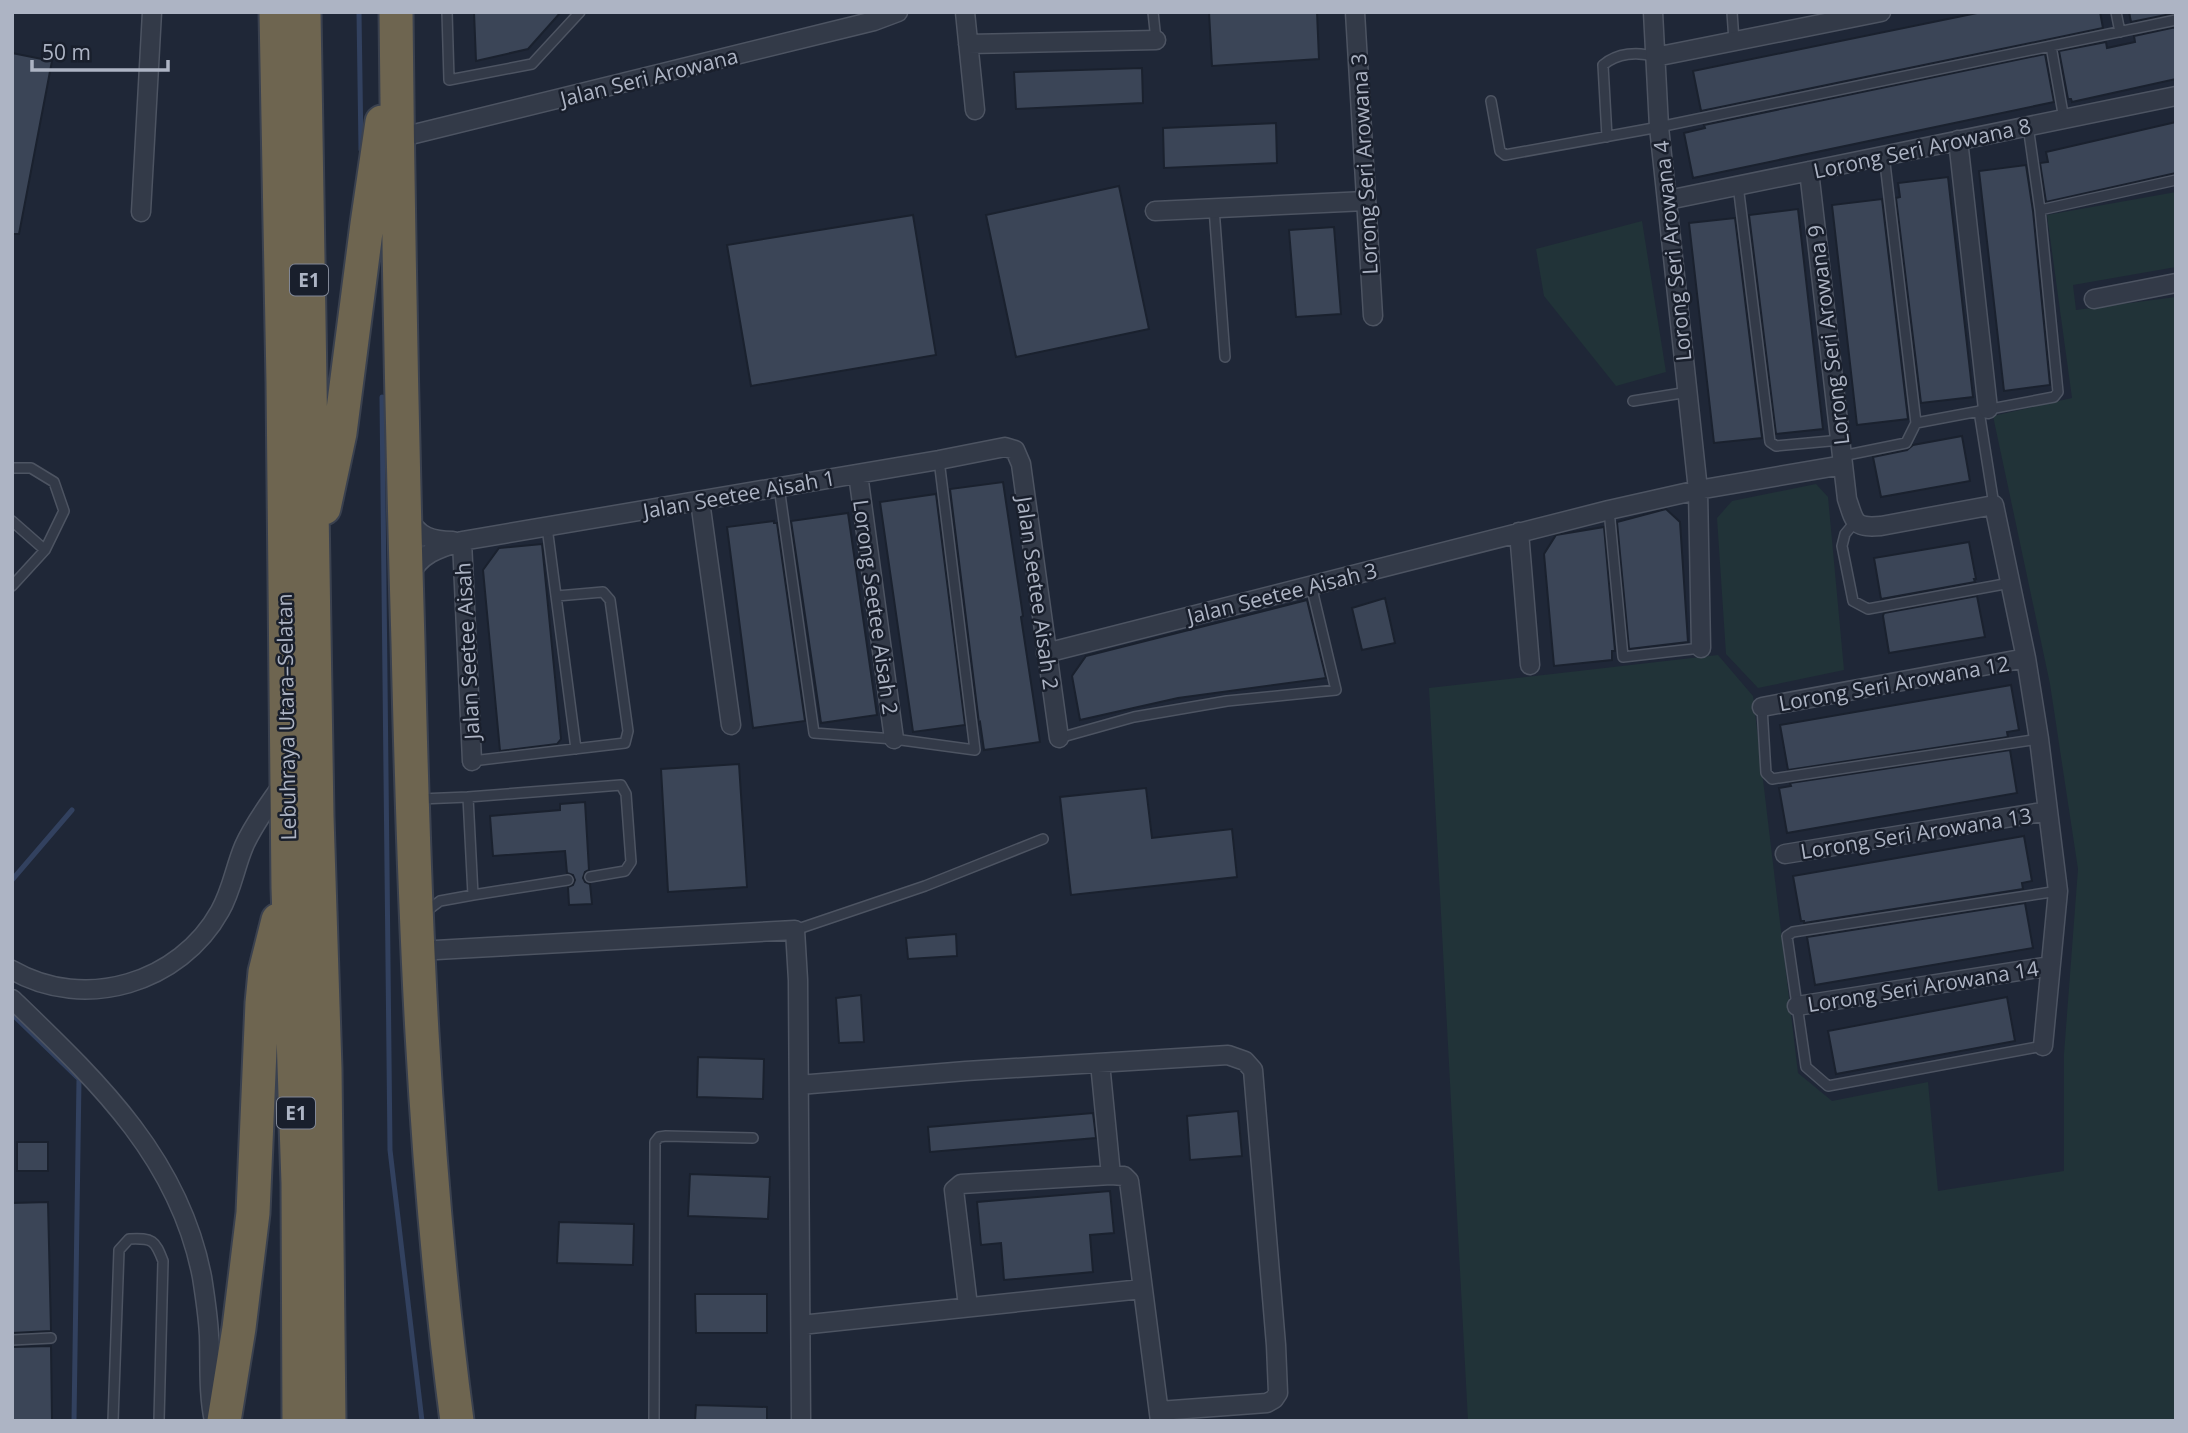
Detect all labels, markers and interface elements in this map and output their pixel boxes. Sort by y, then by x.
scale bar [32,28,168,72]
text: 50 m [42,38,91,66]
street label: Jalan Seri Arowana [555,41,741,113]
street label: Lorong Seri Arowana 3 [1344,53,1384,275]
street label: Lorong Seri Arowana 8 [1811,111,2033,185]
street label: Lorong Seri Arowana 4 [1646,139,1698,363]
street label: Lorong Seri Arowana 9 [1801,223,1855,447]
road number: E1 [290,264,328,296]
street label: Jalan Seetee Aisah 1 [639,463,837,525]
street label: Jalan Seetee Aisah 2 [1010,493,1065,691]
street label: Lorong Seetee Aisah 2 [847,498,905,716]
street label: Jalan Seetee Aisah 3 [1182,556,1380,631]
street label: Jalan Seetee Aisah [448,562,486,742]
street label: Lebuhraya Utara–Selatan [270,593,302,841]
street label: Lorong Seri Arowana 12 [1777,649,2011,717]
street label: Lorong Seri Arowana 13 [1798,801,2034,865]
street label: Lorong Seri Arowana 14 [1805,954,2041,1018]
road number: E1 [277,1098,315,1128]

